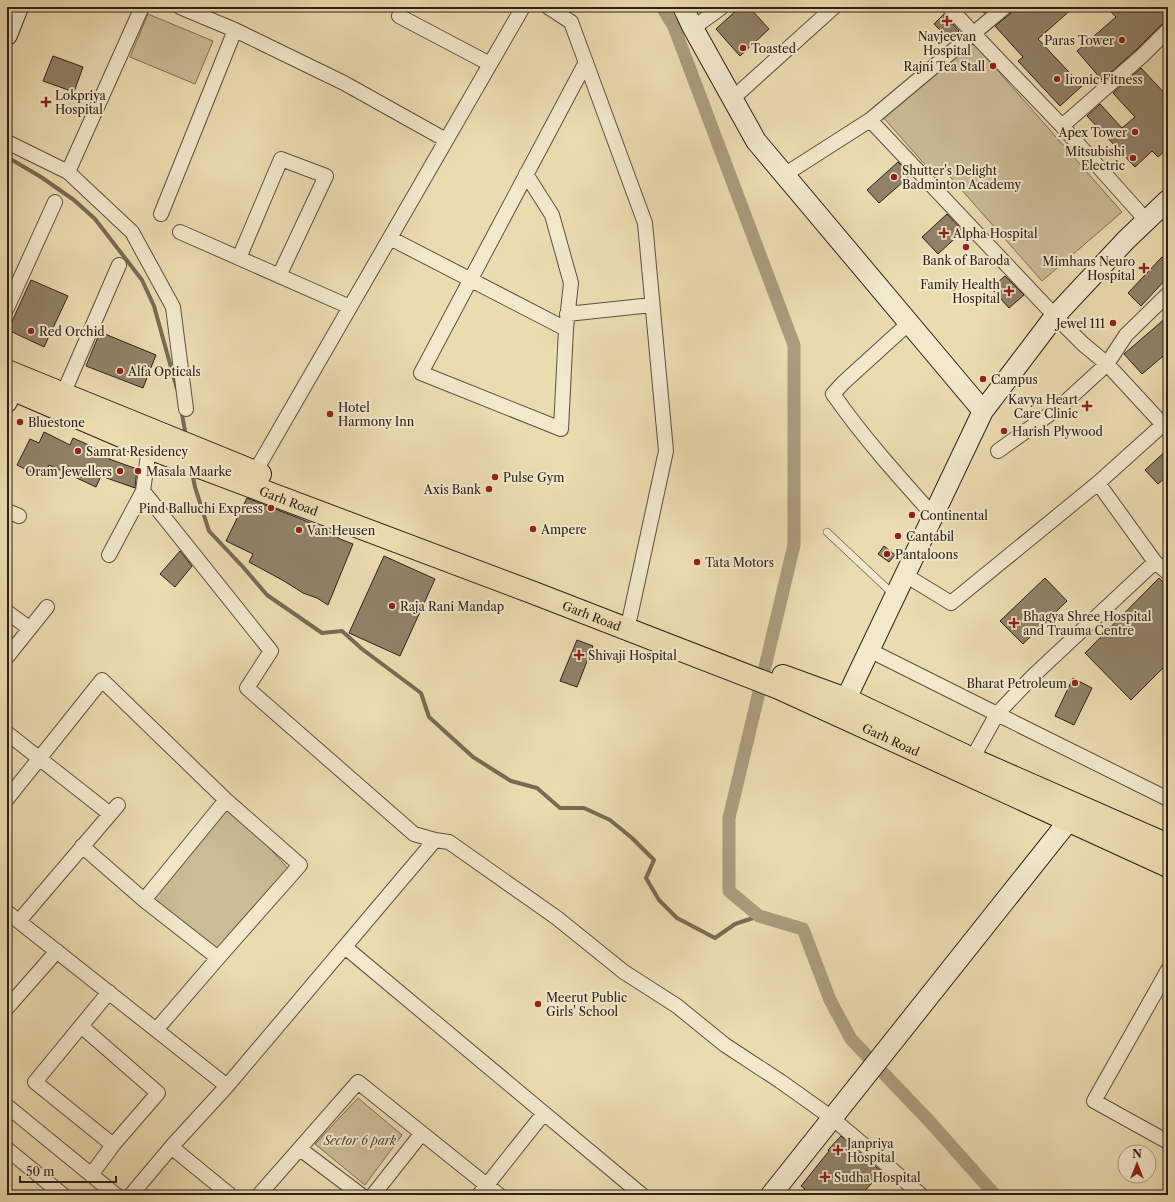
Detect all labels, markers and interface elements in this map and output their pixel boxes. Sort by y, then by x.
marker: Navjeevan Hospital [941,15,953,27]
place label: Navjeevan Hospital [918,29,977,58]
place label: Paras Tower [1044,33,1114,48]
marker: Paras Tower [1117,35,1127,45]
place label: Toasted [751,41,797,56]
marker: Toasted [738,43,748,53]
place label: Rajni Tea Stall [904,59,985,74]
marker: Rajni Tea Stall [988,61,998,71]
place label: Ironic Fitness [1065,72,1143,87]
marker: Ironic Fitness [1052,74,1062,84]
place label: Lokpriya Hospital [55,88,106,117]
marker: Lokpriya Hospital [40,96,52,108]
place label: Apex Tower [1058,125,1127,140]
marker: Apex Tower [1130,127,1140,137]
place label: Mitsubishi Electric [1065,144,1125,173]
marker: Mitsubishi Electric [1128,153,1138,163]
place label: Shutter's Delight Badminton Academy [902,163,1021,192]
marker: Shutter's Delight Badminton Academy [889,172,899,182]
place label: Alpha Hospital [952,226,1038,241]
marker: Alpha Hospital [938,227,950,239]
marker: Bank of Baroda [961,242,971,252]
place label: Bank of Baroda [922,253,1010,268]
place label: Mimhans Neuro Hospital [1042,254,1135,283]
marker: Mimhans Neuro Hospital [1138,262,1150,274]
place label: Family Health Hospital [920,277,1000,306]
marker: Family Health Hospital [1003,285,1015,297]
place label: Jewel 111 [1054,316,1105,331]
marker: Jewel 111 [1108,318,1118,328]
place label: Red Orchid [39,324,105,339]
marker: Red Orchid [26,326,36,336]
place label: Alfa Opticals [127,364,201,379]
marker: Alfa Opticals [115,366,125,376]
place label: Campus [991,372,1038,387]
marker: Campus [978,374,988,384]
place label: Kavya Heart Care Clinic [1008,392,1079,421]
place label: Hotel Harmony Inn [338,400,415,429]
marker: Kavya Heart Care Clinic [1081,400,1093,412]
marker: Hotel Harmony Inn [325,409,335,419]
place label: Bluestone [28,415,85,430]
marker: Bluestone [15,417,25,427]
place label: Harish Plywood [1012,424,1104,439]
marker: Harish Plywood [999,426,1009,436]
place label: Samrat Residency [86,444,188,459]
marker: Samrat Residency [73,446,83,456]
place label: Oram Jewellers [25,464,112,479]
place label: Masala Maarke [146,464,232,479]
marker: Oram Jewellers [115,466,125,476]
marker: Masala Maarke [133,466,143,476]
place label: Pulse Gym [503,470,565,485]
marker: Pulse Gym [490,472,500,482]
place label: Axis Bank [423,482,482,497]
street label: Garh Road [257,483,321,519]
marker: Axis Bank [484,484,494,494]
place label: Pind Balluchi Express [139,501,263,516]
marker: Pind Balluchi Express [266,503,276,513]
place label: Continental [920,508,988,523]
marker: Continental [907,510,917,520]
place label: Ampere [540,522,587,537]
place label: Van Heusen [306,523,376,538]
marker: Ampere [528,524,538,534]
marker: Van Heusen [294,525,304,535]
place label: Cantabil [906,529,955,544]
marker: Cantabil [893,531,903,541]
place label: Pantaloons [895,547,958,562]
marker: Pantaloons [882,549,892,559]
place label: Tata Motors [705,555,774,570]
marker: Tata Motors [692,557,702,567]
street label: Garh Road [560,597,624,634]
place label: Raja Rani Mandap [400,599,504,614]
marker: Raja Rani Mandap [387,601,397,611]
place label: Bhagya Shree Hospital and Trauma Centre [1023,609,1152,638]
marker: Bhagya Shree Hospital and Trauma Centre [1008,617,1020,629]
place label: Shivaji Hospital [588,648,677,663]
marker: Shivaji Hospital [573,649,585,661]
place label: Bharat Petroleum [966,676,1067,691]
marker: Bharat Petroleum [1070,678,1080,688]
street label: Garh Road [860,720,923,759]
place label: Meerut Public Girls' School [546,990,627,1019]
marker: Meerut Public Girls' School [533,999,543,1009]
park label: Sector 6 park [323,1133,397,1148]
place label: Janpriya Hospital [845,1136,895,1165]
marker: Janpriya Hospital [832,1144,844,1156]
north arrow [1117,1144,1157,1184]
text: N [1132,1147,1142,1161]
scale bar [20,1158,116,1184]
text: 50 m [26,1164,55,1179]
place label: Sudha Hospital [834,1170,921,1185]
marker: Sudha Hospital [819,1171,831,1183]

